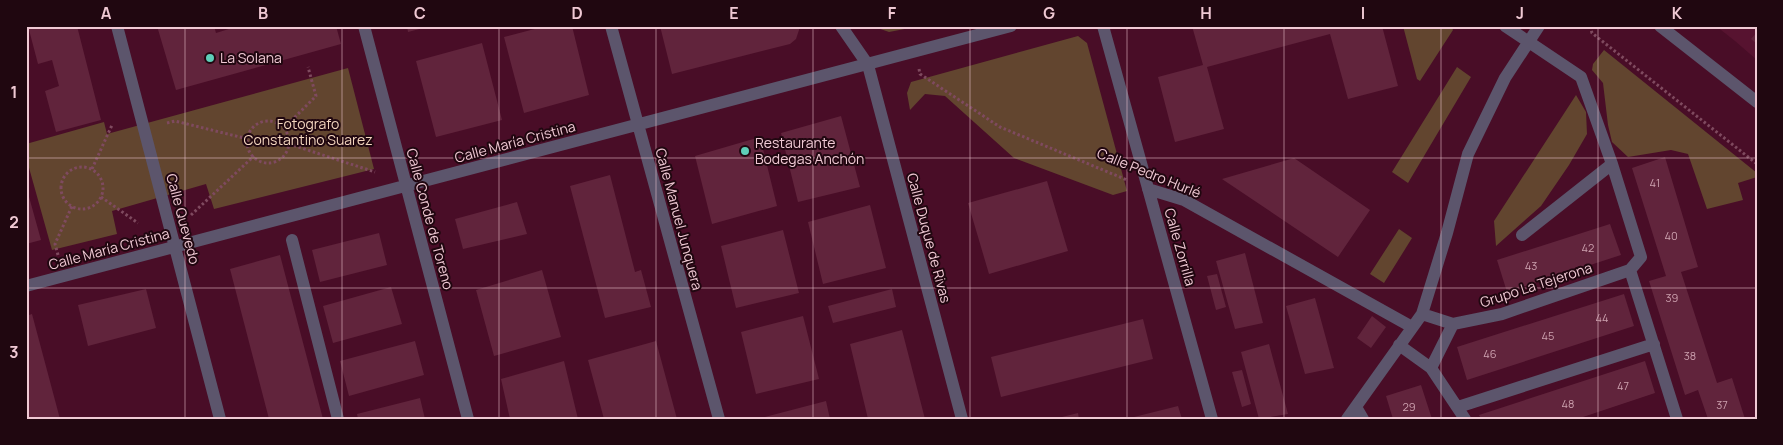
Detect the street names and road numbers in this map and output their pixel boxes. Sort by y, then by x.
street label: Calle María Cristina [452,116,577,167]
street label: Calle Pedro Hurlé [1094,143,1204,202]
street label: Calle Conde de Toreno [402,146,458,292]
street label: Calle Manuel Junquera [651,146,708,292]
street label: Calle Quevedo [162,171,205,266]
street label: Calle Duque de Rivas [903,171,956,305]
street label: Calle Zorrilla [1160,206,1201,288]
street label: Calle María Cristina [46,223,171,274]
street label: Grupo La Tejerona [1477,257,1594,312]

